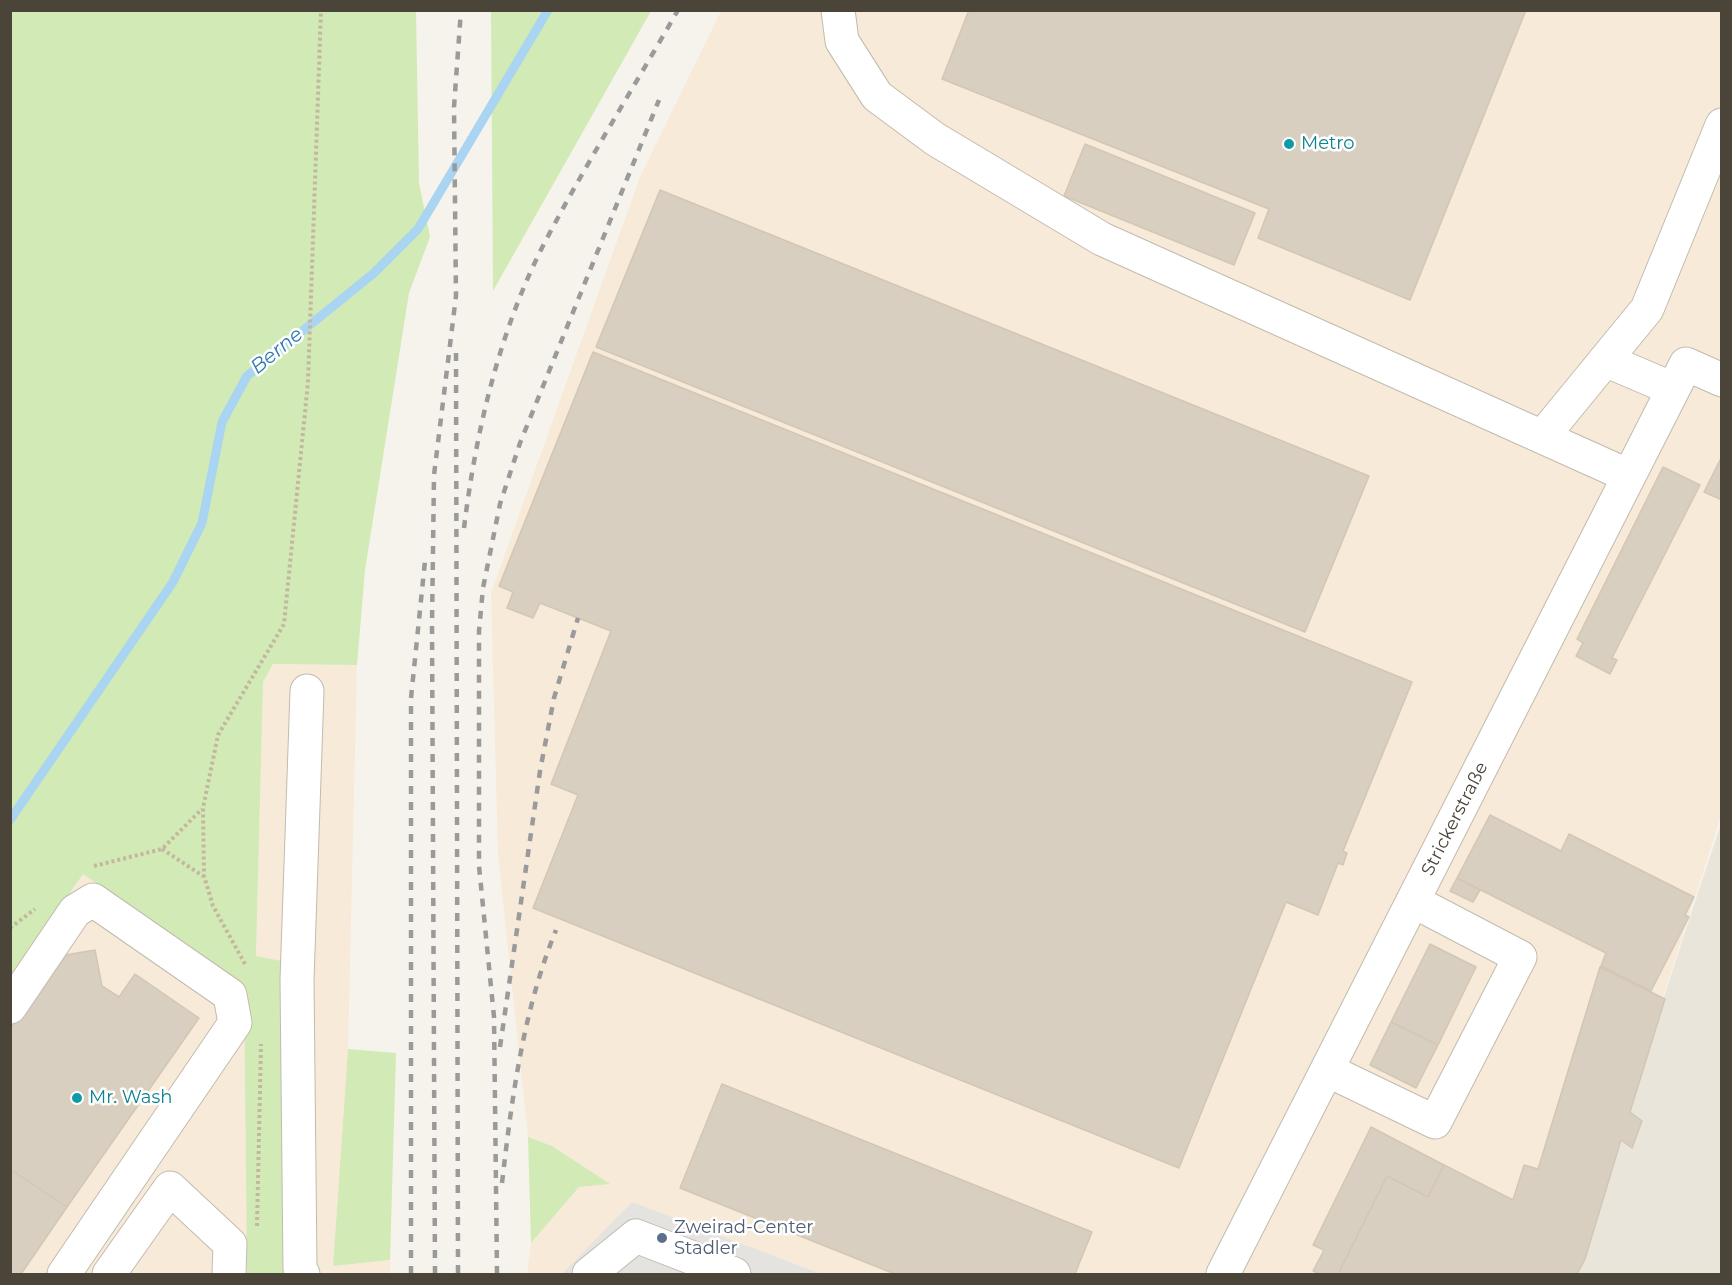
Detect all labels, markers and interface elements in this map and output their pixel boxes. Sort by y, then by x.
place label: Metro [1301,133,1355,155]
marker: Metro [1282,137,1296,151]
water label: Berne [246,323,308,379]
street label: Strickerstraße [1417,758,1493,880]
place label: Mr. Wash [89,1087,172,1109]
marker: Mr. Wash [70,1091,84,1105]
place label: Zweirad-Center Stadler [674,1217,813,1260]
marker: Zweirad-Center Stadler [655,1231,669,1245]

